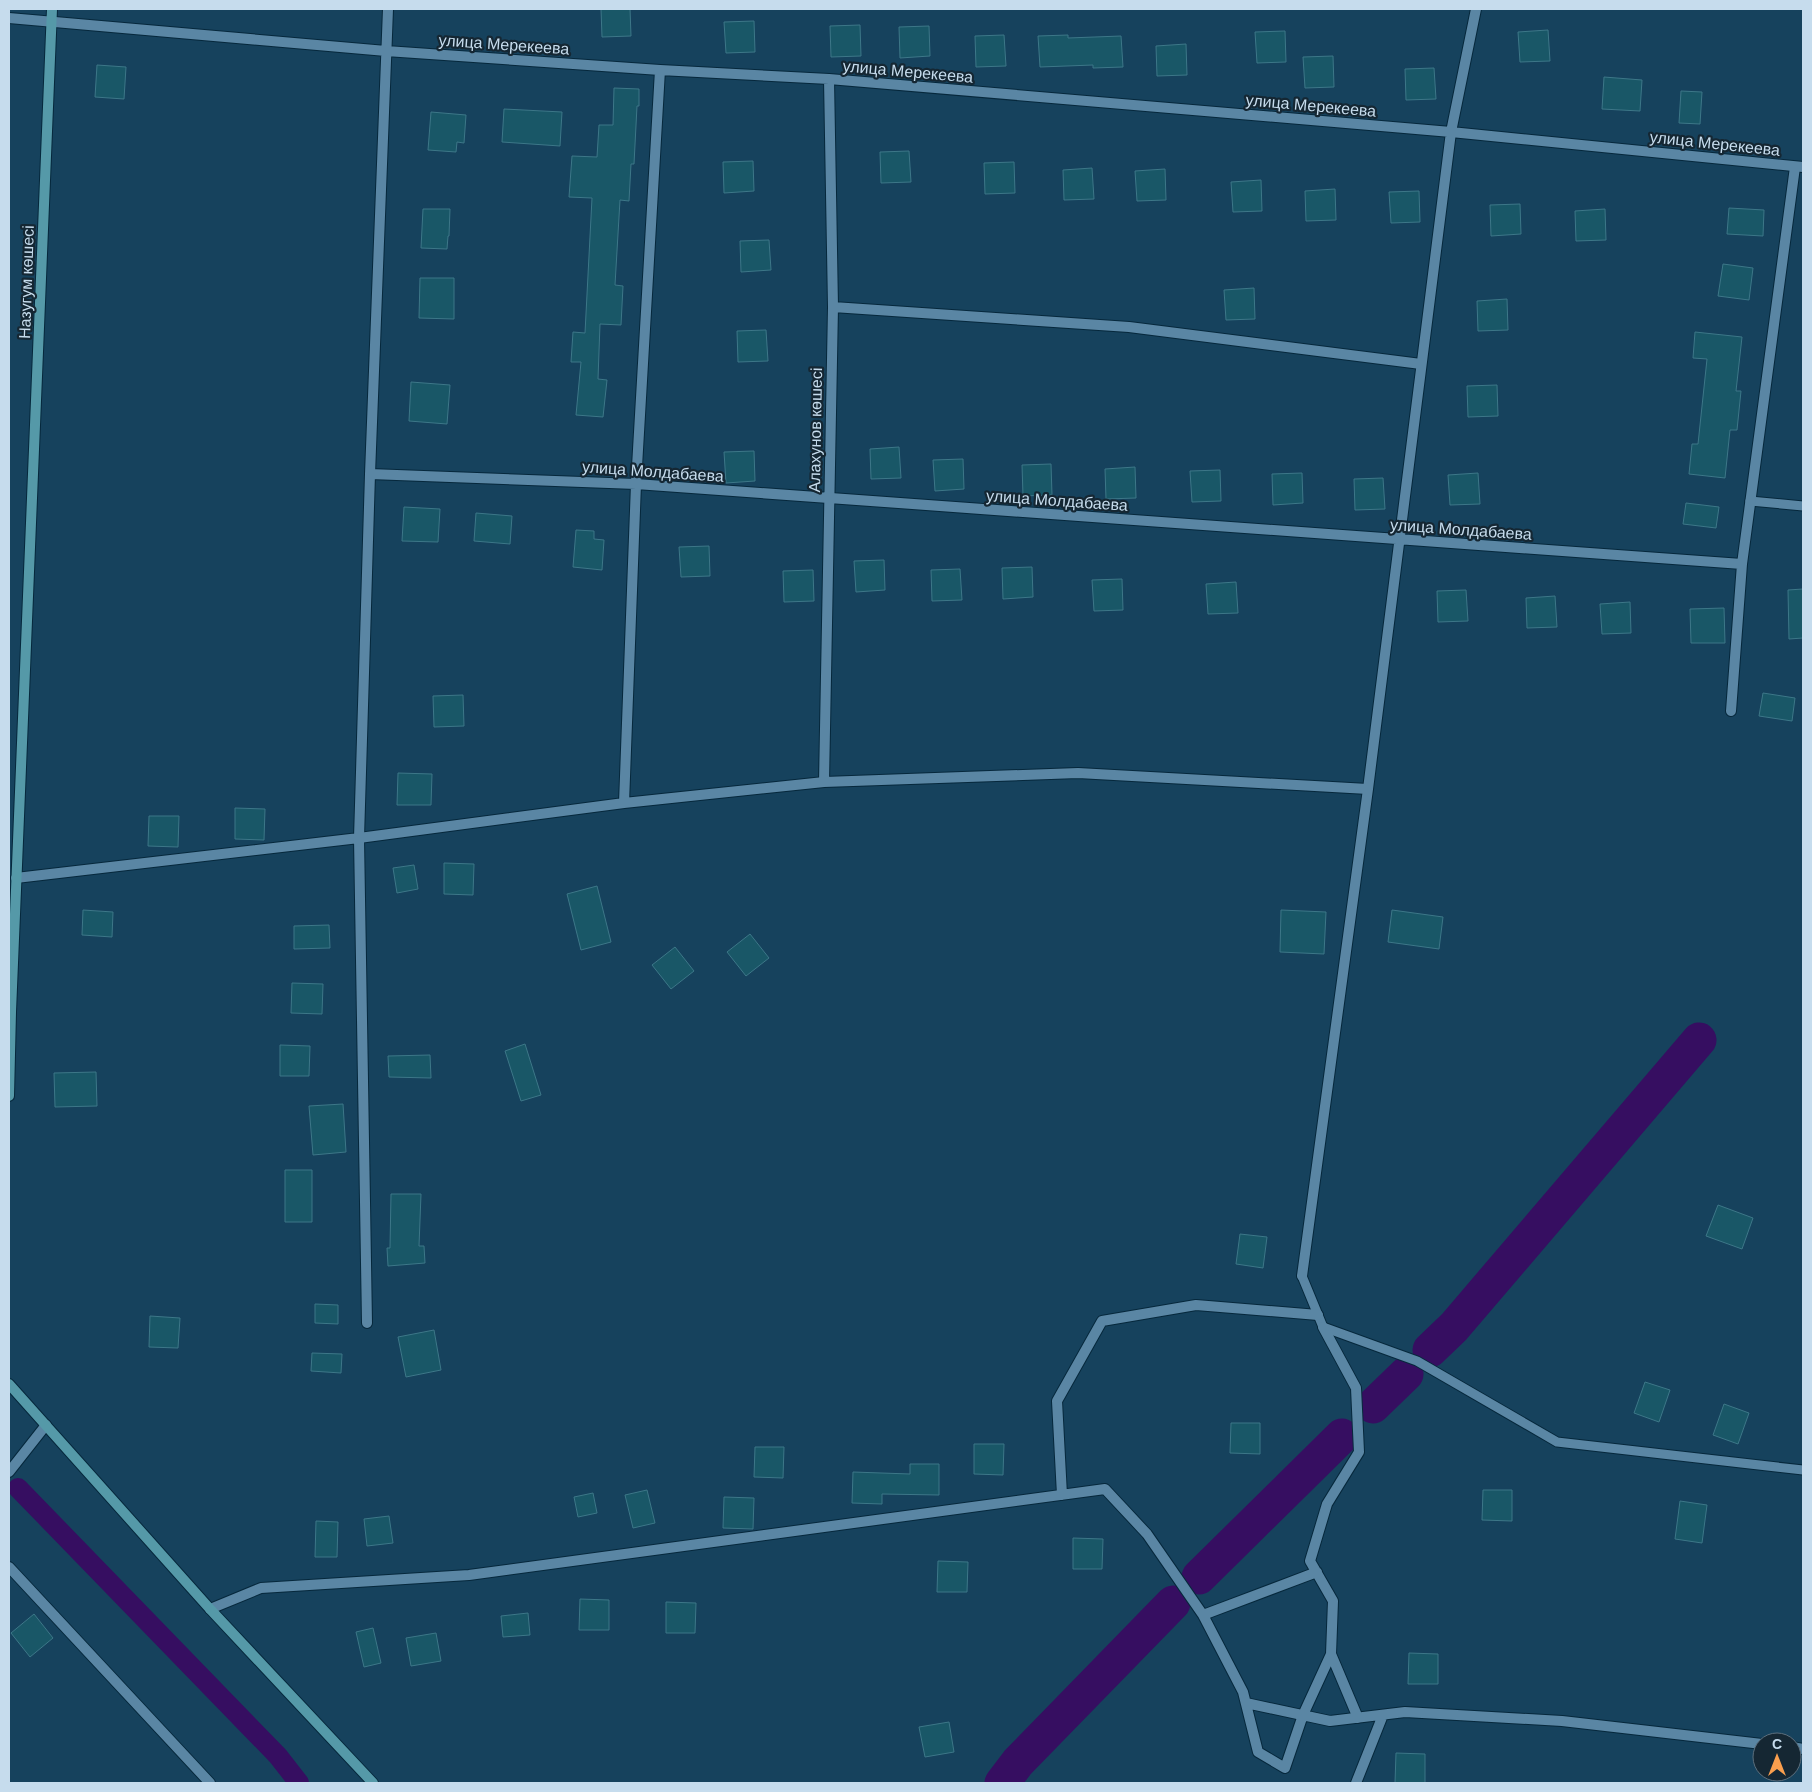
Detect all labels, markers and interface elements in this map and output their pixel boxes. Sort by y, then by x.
street label: улица Мерекеева [438,31,570,58]
street label: улица Мерекеева [842,57,974,86]
street label: улица Мерекеева [1245,91,1377,120]
street label: улица Мерекеева [1649,128,1781,159]
street label: Назугум көшесі [16,225,37,339]
street label: Алахунов көшесі [806,367,825,493]
street label: улица Молдабаева [582,458,724,485]
street label: улица Молдабаева [986,487,1128,514]
street label: улица Молдабаева [1390,516,1532,543]
north arrow [1752,1732,1802,1782]
text: С [1772,1736,1782,1752]

